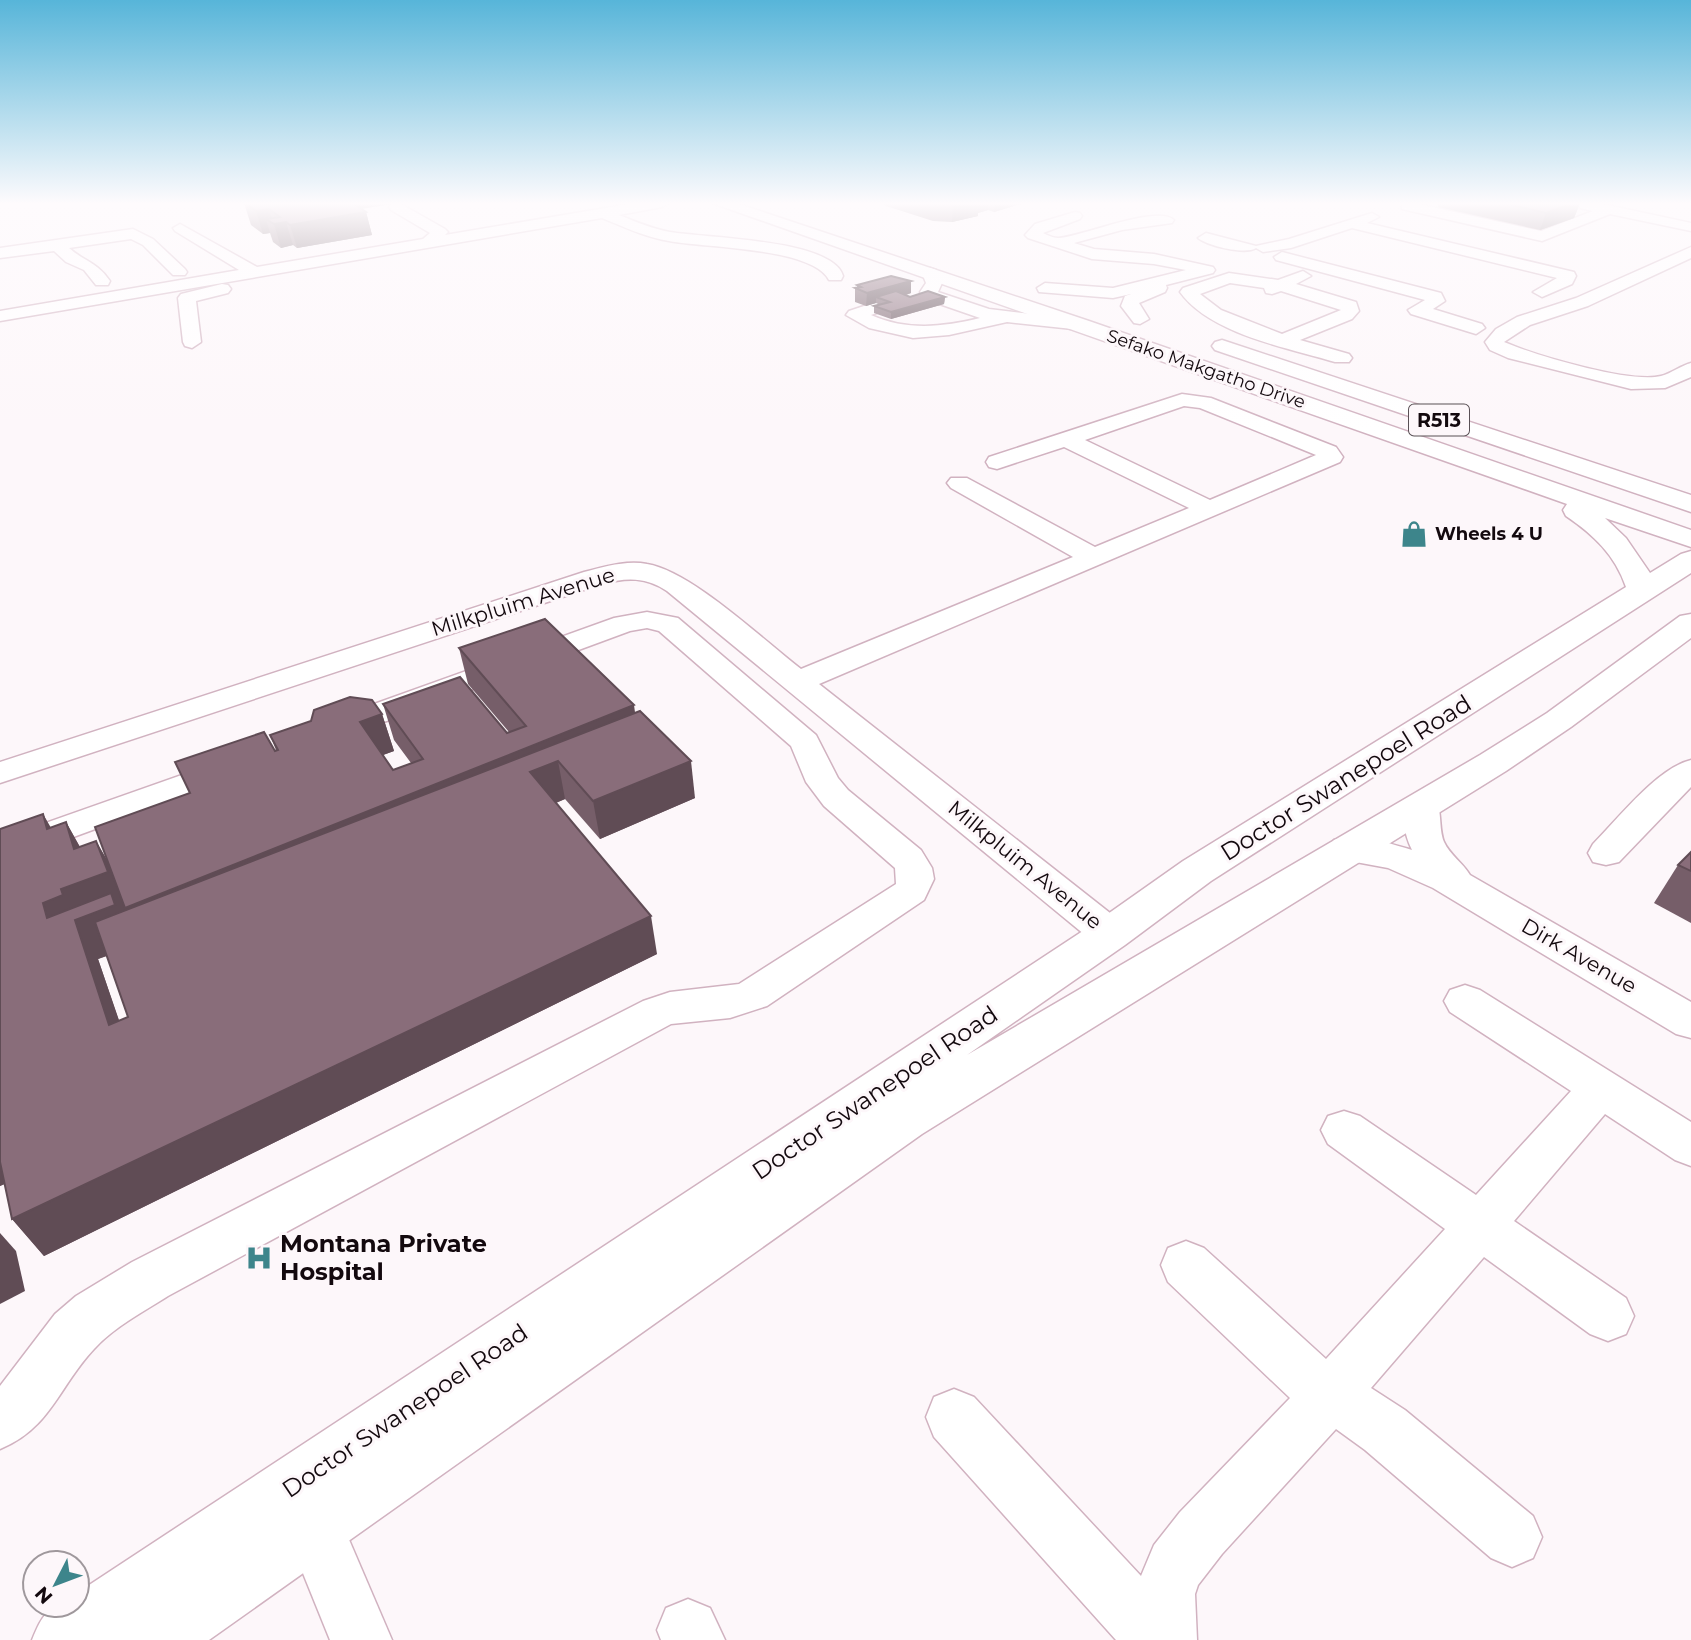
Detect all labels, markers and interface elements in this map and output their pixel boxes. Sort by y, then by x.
street label: Sefako Makgatho Drive [1104,325,1308,413]
road number: R513 [1409,404,1469,436]
shop icon: Wheels 4 U [1399,519,1429,549]
place label: Wheels 4 U [1435,523,1543,545]
street label: Milkpluim Avenue [428,562,618,641]
street label: Doctor Swanepoel Road [1215,688,1476,867]
street label: Milkpluim Avenue [943,795,1107,934]
street label: Dirk Avenue [1517,913,1641,999]
street label: Doctor Swanepoel Road [746,999,1003,1186]
place label: Montana Private Hospital [280,1229,487,1286]
hospital icon: Montana Private Hospital [244,1243,274,1273]
street label: Doctor Swanepoel Road [276,1317,533,1504]
north arrow [21,1549,91,1619]
text: N [30,1582,57,1608]

